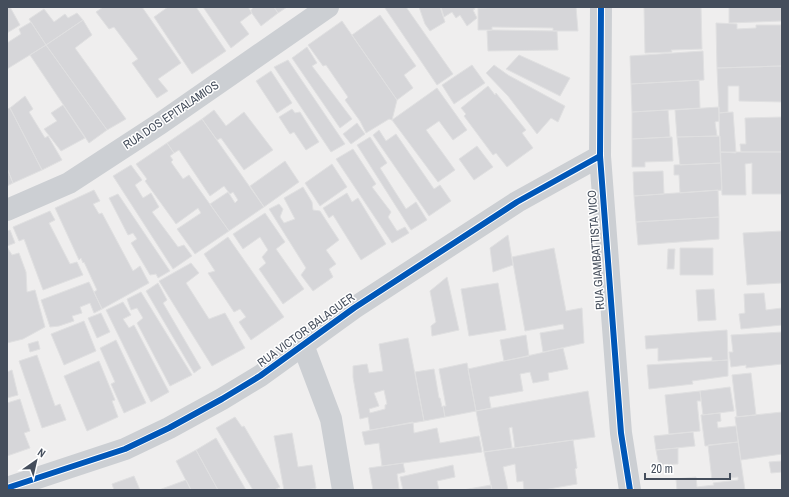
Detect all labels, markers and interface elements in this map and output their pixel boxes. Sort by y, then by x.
street label: RUA DOS EPITALAMIOS [120,77,222,153]
street label: RUA GIAMBATTISTA VICO [584,189,608,310]
street label: RUA VICTOR BALAGUER [254,289,358,371]
north arrow [16,441,56,481]
text: N [35,445,48,460]
scale bar [645,455,730,481]
text: 20 m [651,461,673,477]

